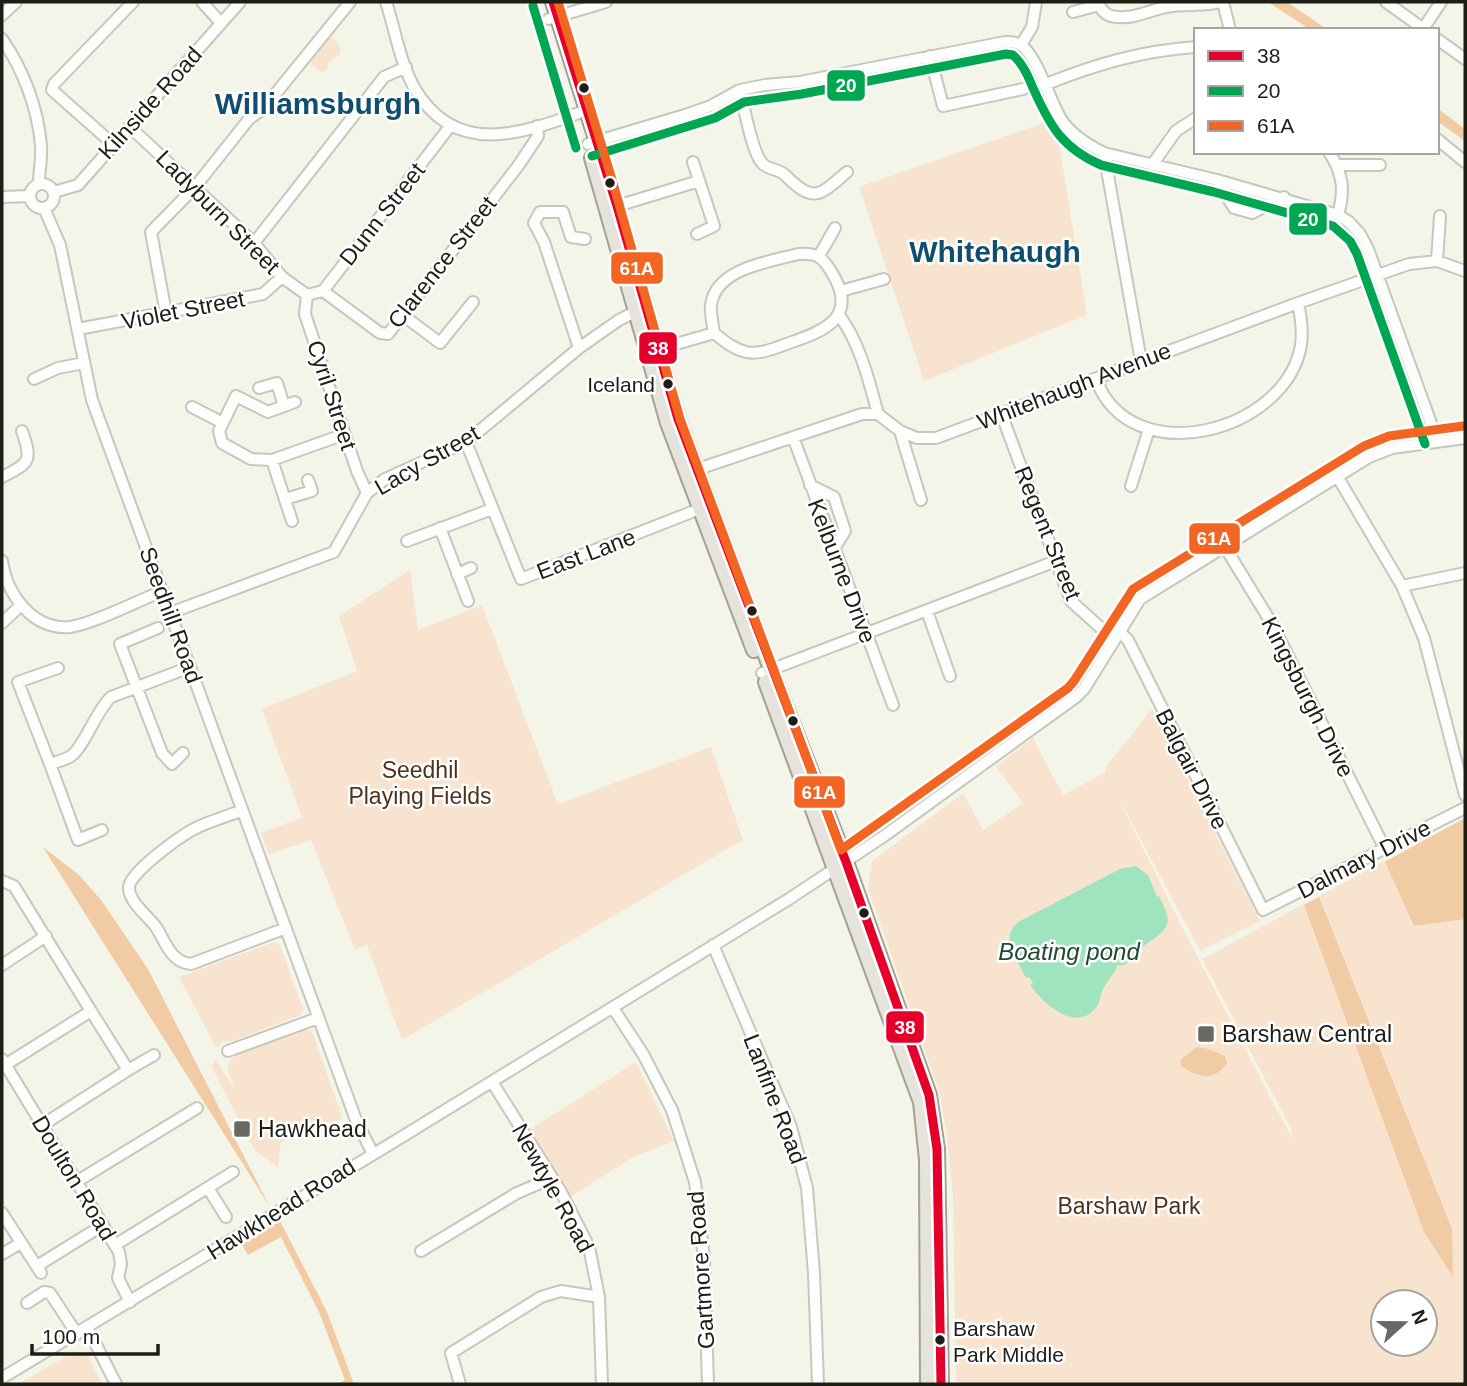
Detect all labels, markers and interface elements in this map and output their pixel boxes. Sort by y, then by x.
legend [1194,28,1439,154]
street label: Kilnside Road [93,42,207,164]
text: 38 [1257,44,1280,67]
line badge: 20 [826,69,866,102]
text: 20 [835,75,857,96]
text: 20 [1257,79,1280,102]
unlabelled marker [577,81,591,95]
district label: Williamsburgh [215,87,421,120]
text: 61A [1257,114,1294,137]
street label: Ladyburn Street [151,145,285,279]
street label: Dunn Street [334,157,430,270]
unlabelled marker [603,176,617,190]
street label: Clarence Street [383,191,502,333]
line badge: 20 [1288,202,1328,236]
text: 20 [1297,209,1319,230]
district label: Whitehaugh [909,235,1081,268]
line badge: 61A [610,251,664,285]
text: 61A [620,258,655,279]
street label: Violet Street [119,285,247,335]
line badge: 38 [638,331,678,365]
street label: Cyril Street [302,337,362,454]
street label: Whitehaugh Avenue [973,337,1175,435]
text: 38 [647,338,669,359]
place label: Iceland [587,373,655,396]
marker: Iceland [661,377,675,391]
street label: Lacy Street [370,419,484,500]
street label: Regent Street [1009,462,1087,604]
street label: Kelburne Drive [803,495,881,647]
line badge: 61A [1188,522,1241,555]
street label: East Lane [533,523,639,585]
text: 61A [1197,528,1232,549]
street label: Seedhill Road [134,543,208,687]
unlabelled marker [745,604,759,618]
street label: Kingsburgh Drive [1256,613,1360,781]
street label: Balgair Drive [1151,704,1233,834]
unlabelled marker [786,714,800,728]
park label: Seedhil Playing Fields [348,757,492,809]
line badge: 61A [793,775,846,809]
text: 61A [802,782,837,803]
street label: Dalmary Drive [1293,814,1435,904]
unlabelled marker [857,906,871,920]
water label: Boating pond [998,938,1140,965]
line badge: 38 [885,1010,925,1044]
text: 38 [894,1017,916,1038]
place label: Barshaw Central [1222,1021,1392,1047]
marker: Barshaw Central [1196,1024,1216,1044]
street label: Lanfine Road [738,1030,812,1168]
street label: Doulton Road [27,1111,121,1245]
place label: Hawkhead [258,1116,367,1142]
marker: Hawkhead [232,1119,252,1139]
street label: Newtyle Road [507,1119,599,1257]
street label: Hawkhead Road [202,1153,360,1265]
street label: Gartmore Road [683,1190,719,1350]
park label: Barshaw Park [1057,1193,1201,1219]
north arrow [1369,1288,1439,1358]
text: N [1407,1307,1432,1327]
scale bar [32,1312,158,1356]
place label: Barshaw Park Middle [953,1317,1064,1366]
text: 100 m [42,1325,100,1348]
marker: Barshaw Park Middle [933,1333,947,1347]

